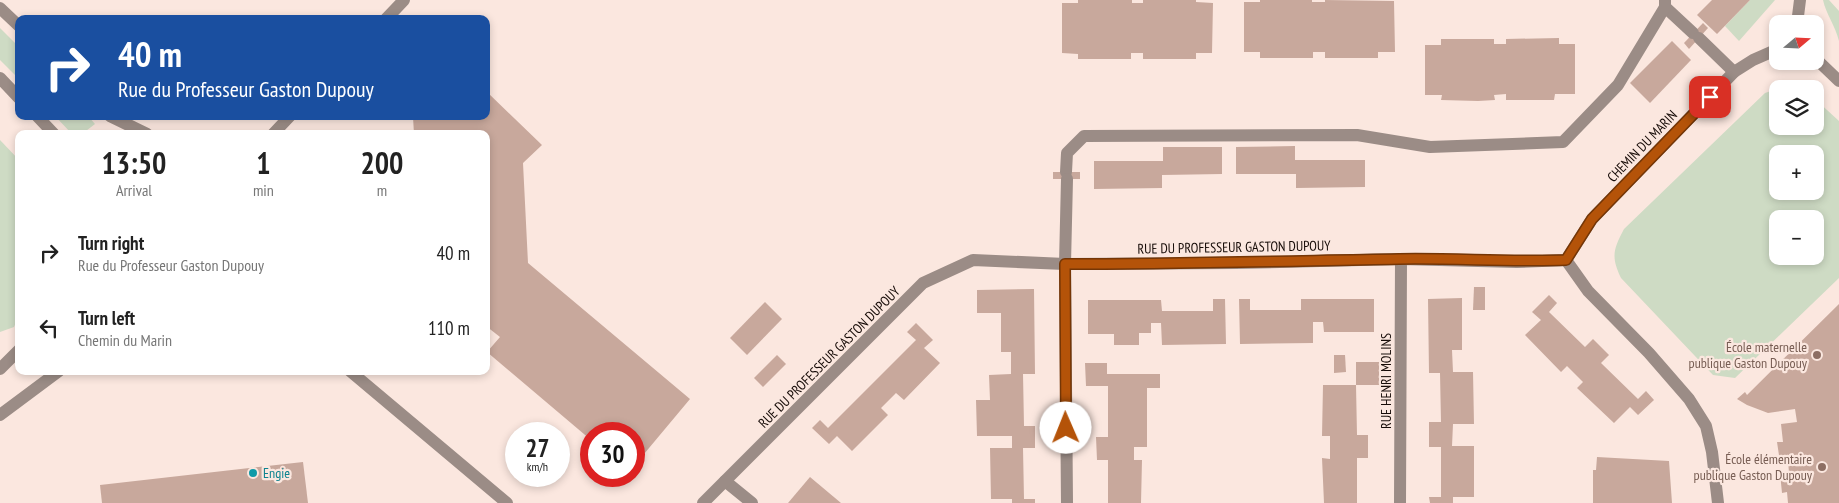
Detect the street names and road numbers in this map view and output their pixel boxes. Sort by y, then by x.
street label: CHEMIN DU MARIN [1603,106,1681,186]
street label: RUE DU PROFESSEUR GASTON DUPOUY [1137,236,1331,258]
street label: RUE DU PROFESSEUR GASTON DUPOUY [754,282,904,432]
street label: RUE HENRI MOLINS [1377,333,1395,429]

